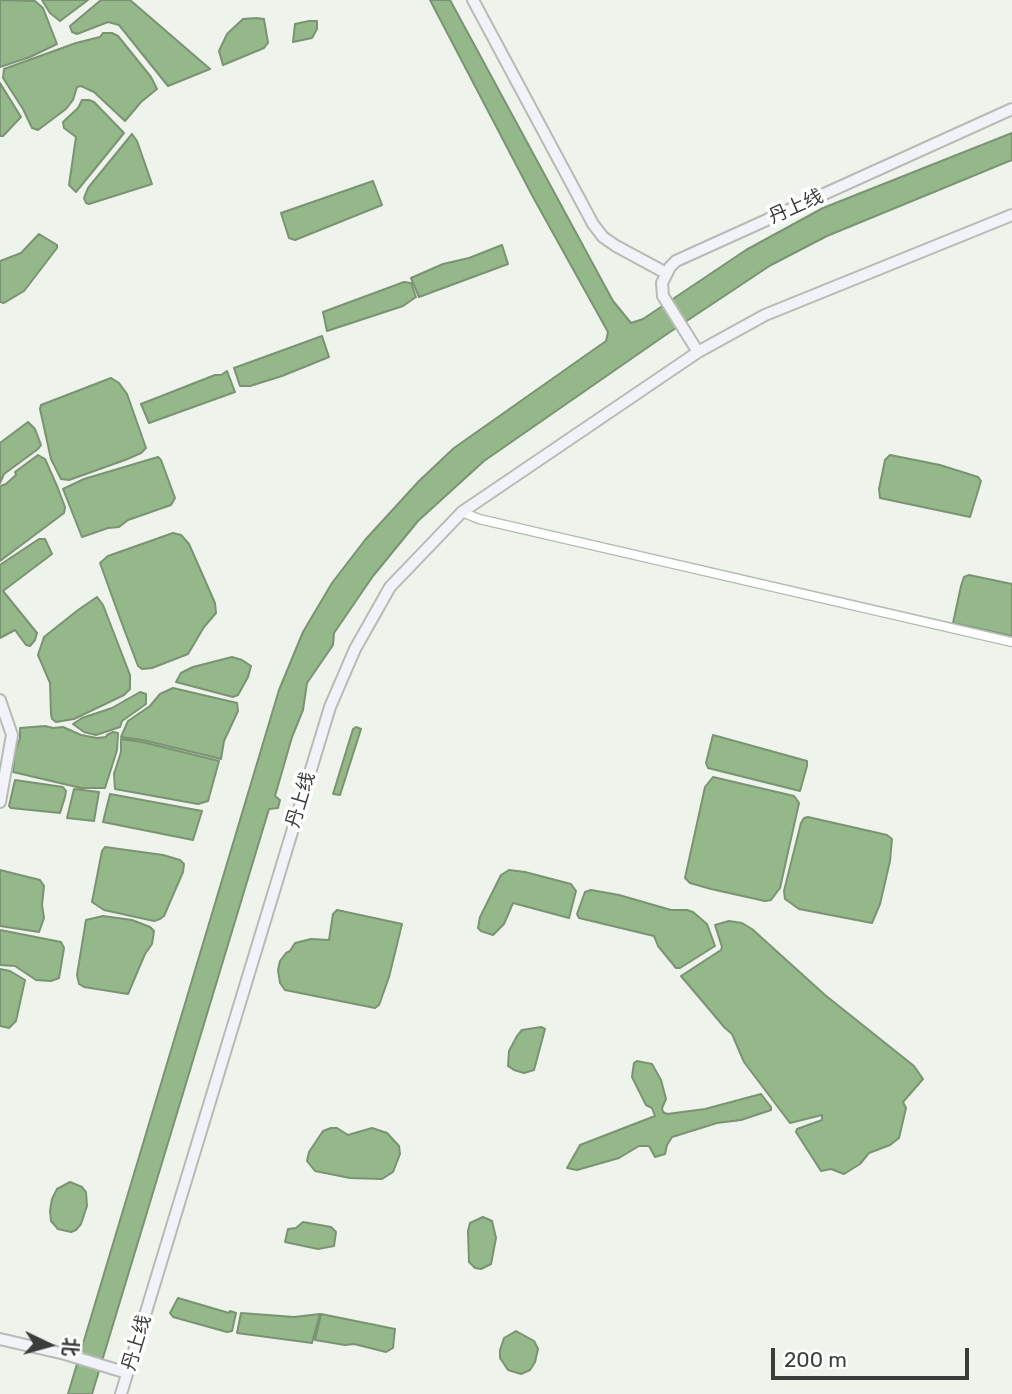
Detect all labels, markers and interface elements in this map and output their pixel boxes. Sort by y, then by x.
street label: 丹上线 [765,185,827,229]
street label: 丹上线 [282,769,320,831]
north arrow [14,1310,84,1380]
street label: 丹上线 [118,1312,156,1374]
scale bar [774,1334,972,1378]
text: 北 [58,1336,83,1357]
text: 200 m [784,1347,847,1372]

